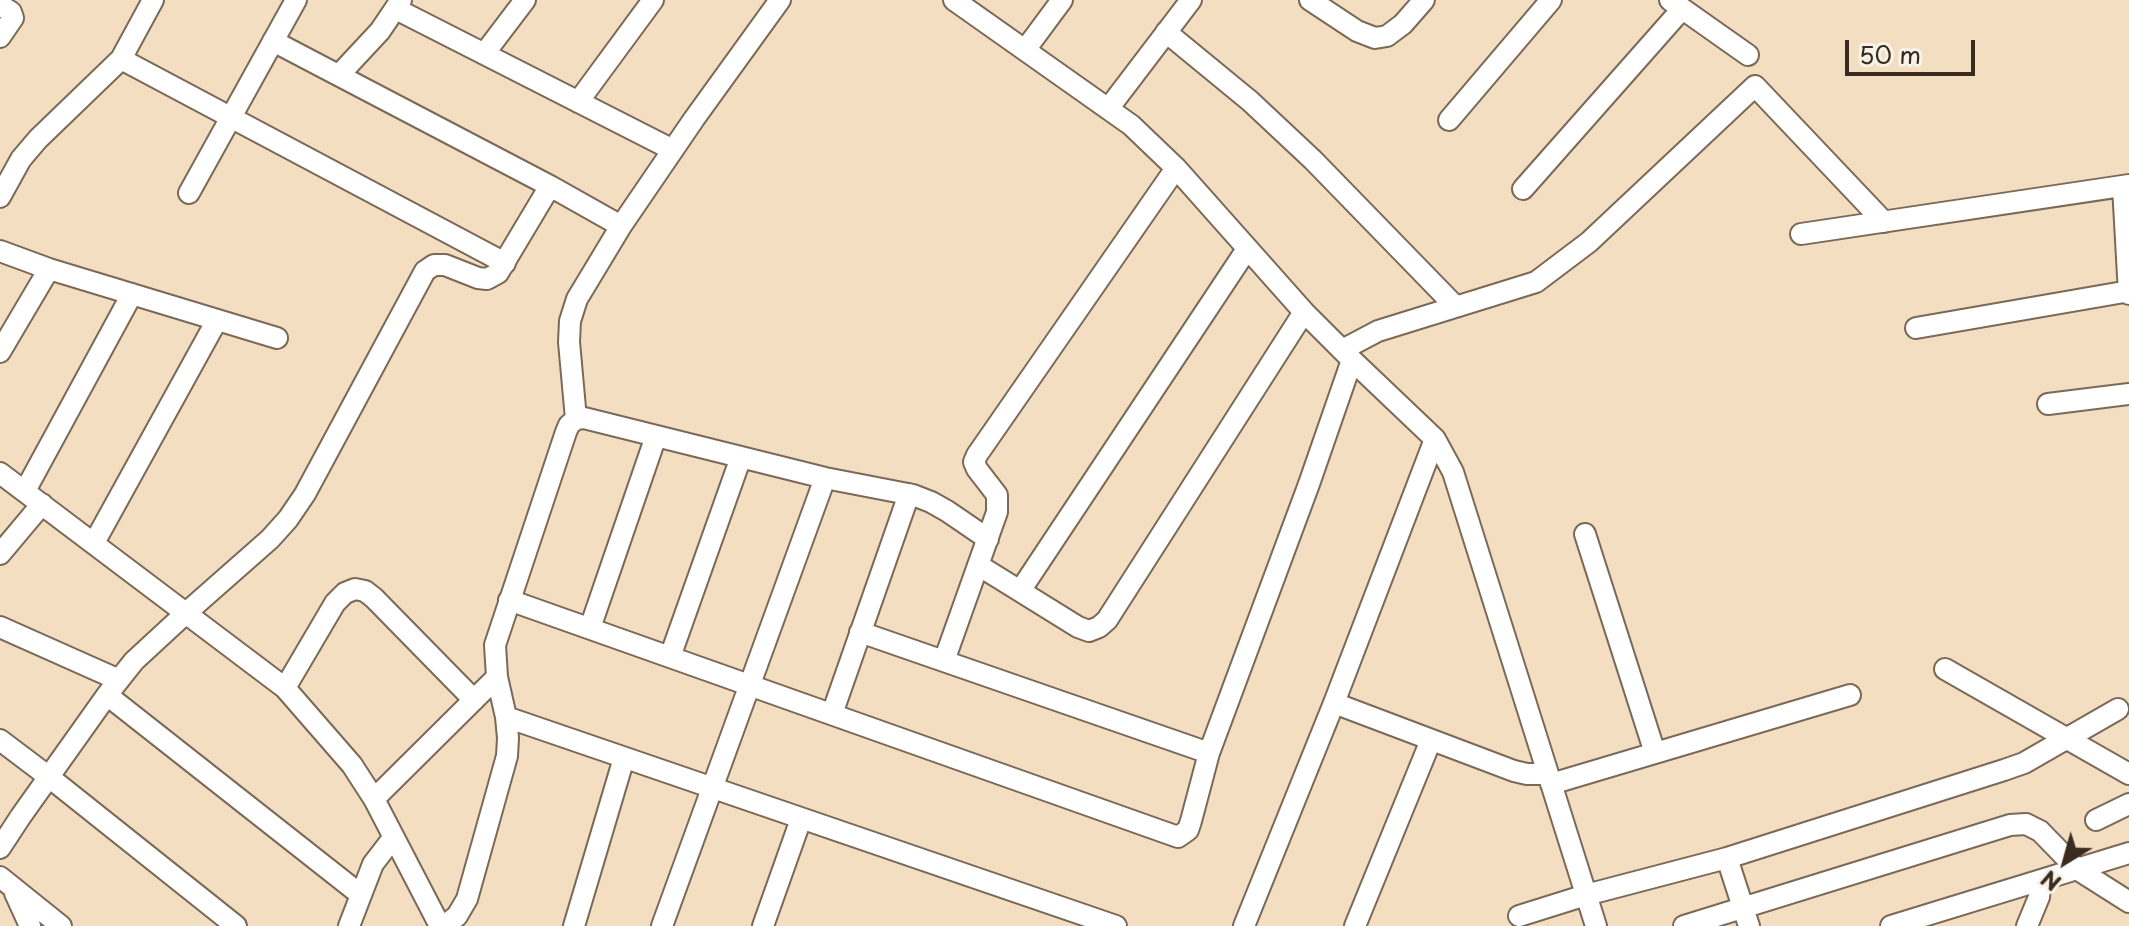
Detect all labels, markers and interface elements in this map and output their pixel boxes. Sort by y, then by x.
scale bar [1849,24,1979,74]
text: 50 m [1859,36,1921,72]
north arrow [2025,822,2105,902]
text: N [2033,863,2067,900]

